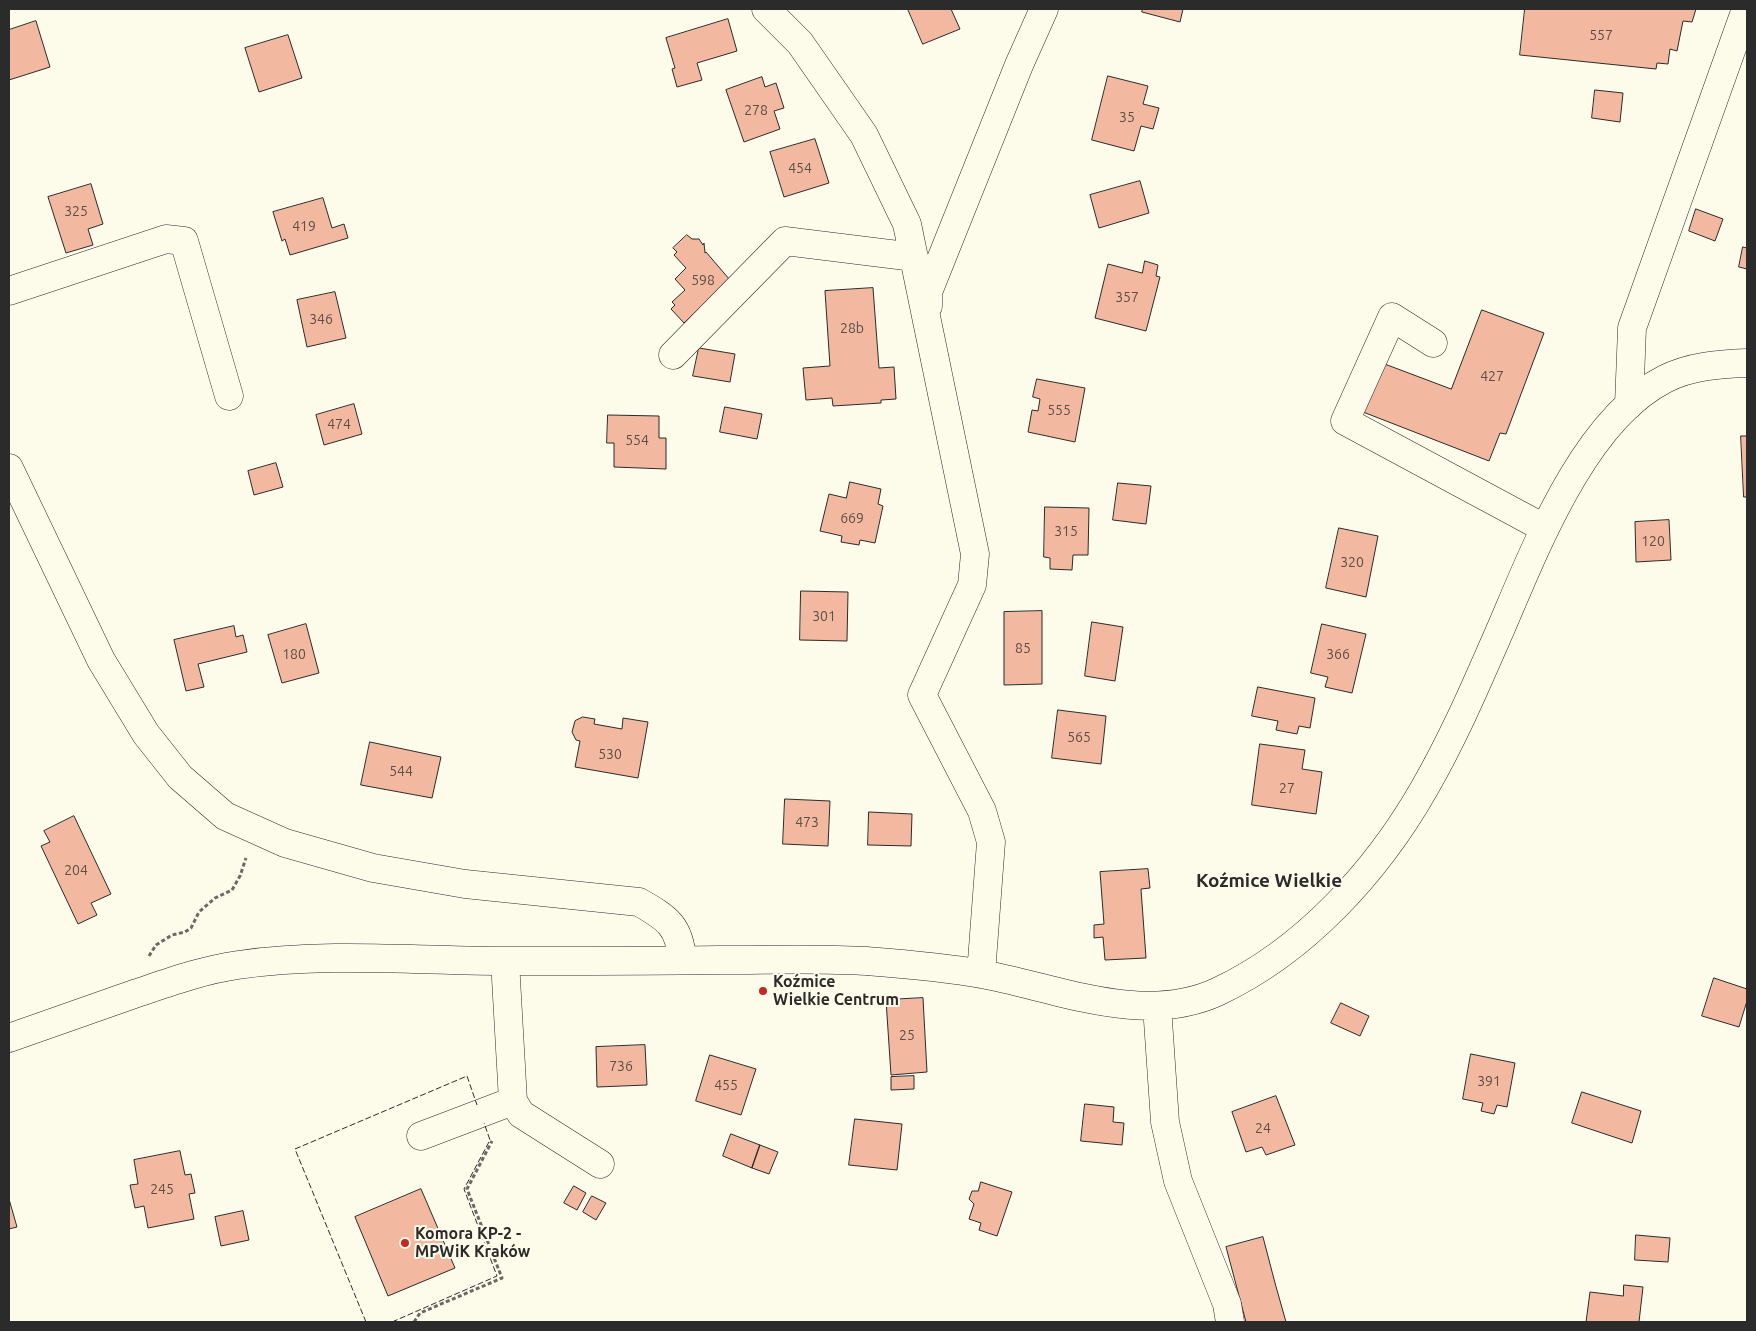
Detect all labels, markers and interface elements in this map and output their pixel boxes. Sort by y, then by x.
house number: 557 [1589,27,1613,43]
house number: 278 [744,102,768,118]
house number: 35 [1119,109,1135,125]
house number: 454 [788,160,812,176]
house number: 325 [64,203,88,219]
house number: 419 [292,218,316,234]
house number: 598 [691,272,715,288]
house number: 357 [1115,289,1139,305]
house number: 346 [309,311,333,327]
house number: 28b [840,320,864,336]
house number: 427 [1480,368,1504,384]
house number: 555 [1047,402,1071,418]
house number: 474 [327,416,351,432]
house number: 554 [625,432,649,448]
house number: 669 [840,510,864,526]
house number: 315 [1054,523,1078,539]
house number: 120 [1641,533,1665,549]
house number: 320 [1340,554,1364,570]
house number: 301 [812,608,836,624]
house number: 85 [1015,640,1031,656]
house number: 180 [282,646,306,662]
house number: 366 [1326,646,1350,662]
house number: 565 [1067,729,1091,745]
house number: 530 [598,746,622,762]
house number: 544 [389,763,413,779]
house number: 27 [1279,780,1295,796]
house number: 473 [795,814,819,830]
house number: 204 [64,862,88,878]
district label: Koźmice Wielkie [1196,870,1342,892]
place label: Koźmice Wielkie Centrum [773,972,899,1010]
marker: Koźmice Wielkie Centrum [757,985,769,997]
house number: 25 [899,1027,915,1043]
house number: 736 [609,1058,633,1074]
house number: 391 [1477,1073,1501,1089]
house number: 455 [714,1077,738,1093]
house number: 24 [1255,1120,1271,1136]
house number: 245 [150,1181,174,1197]
place label: Komora KP-2 - MPWiK Kraków [415,1224,530,1262]
marker: Komora KP-2 - MPWiK Kraków [399,1237,411,1249]

